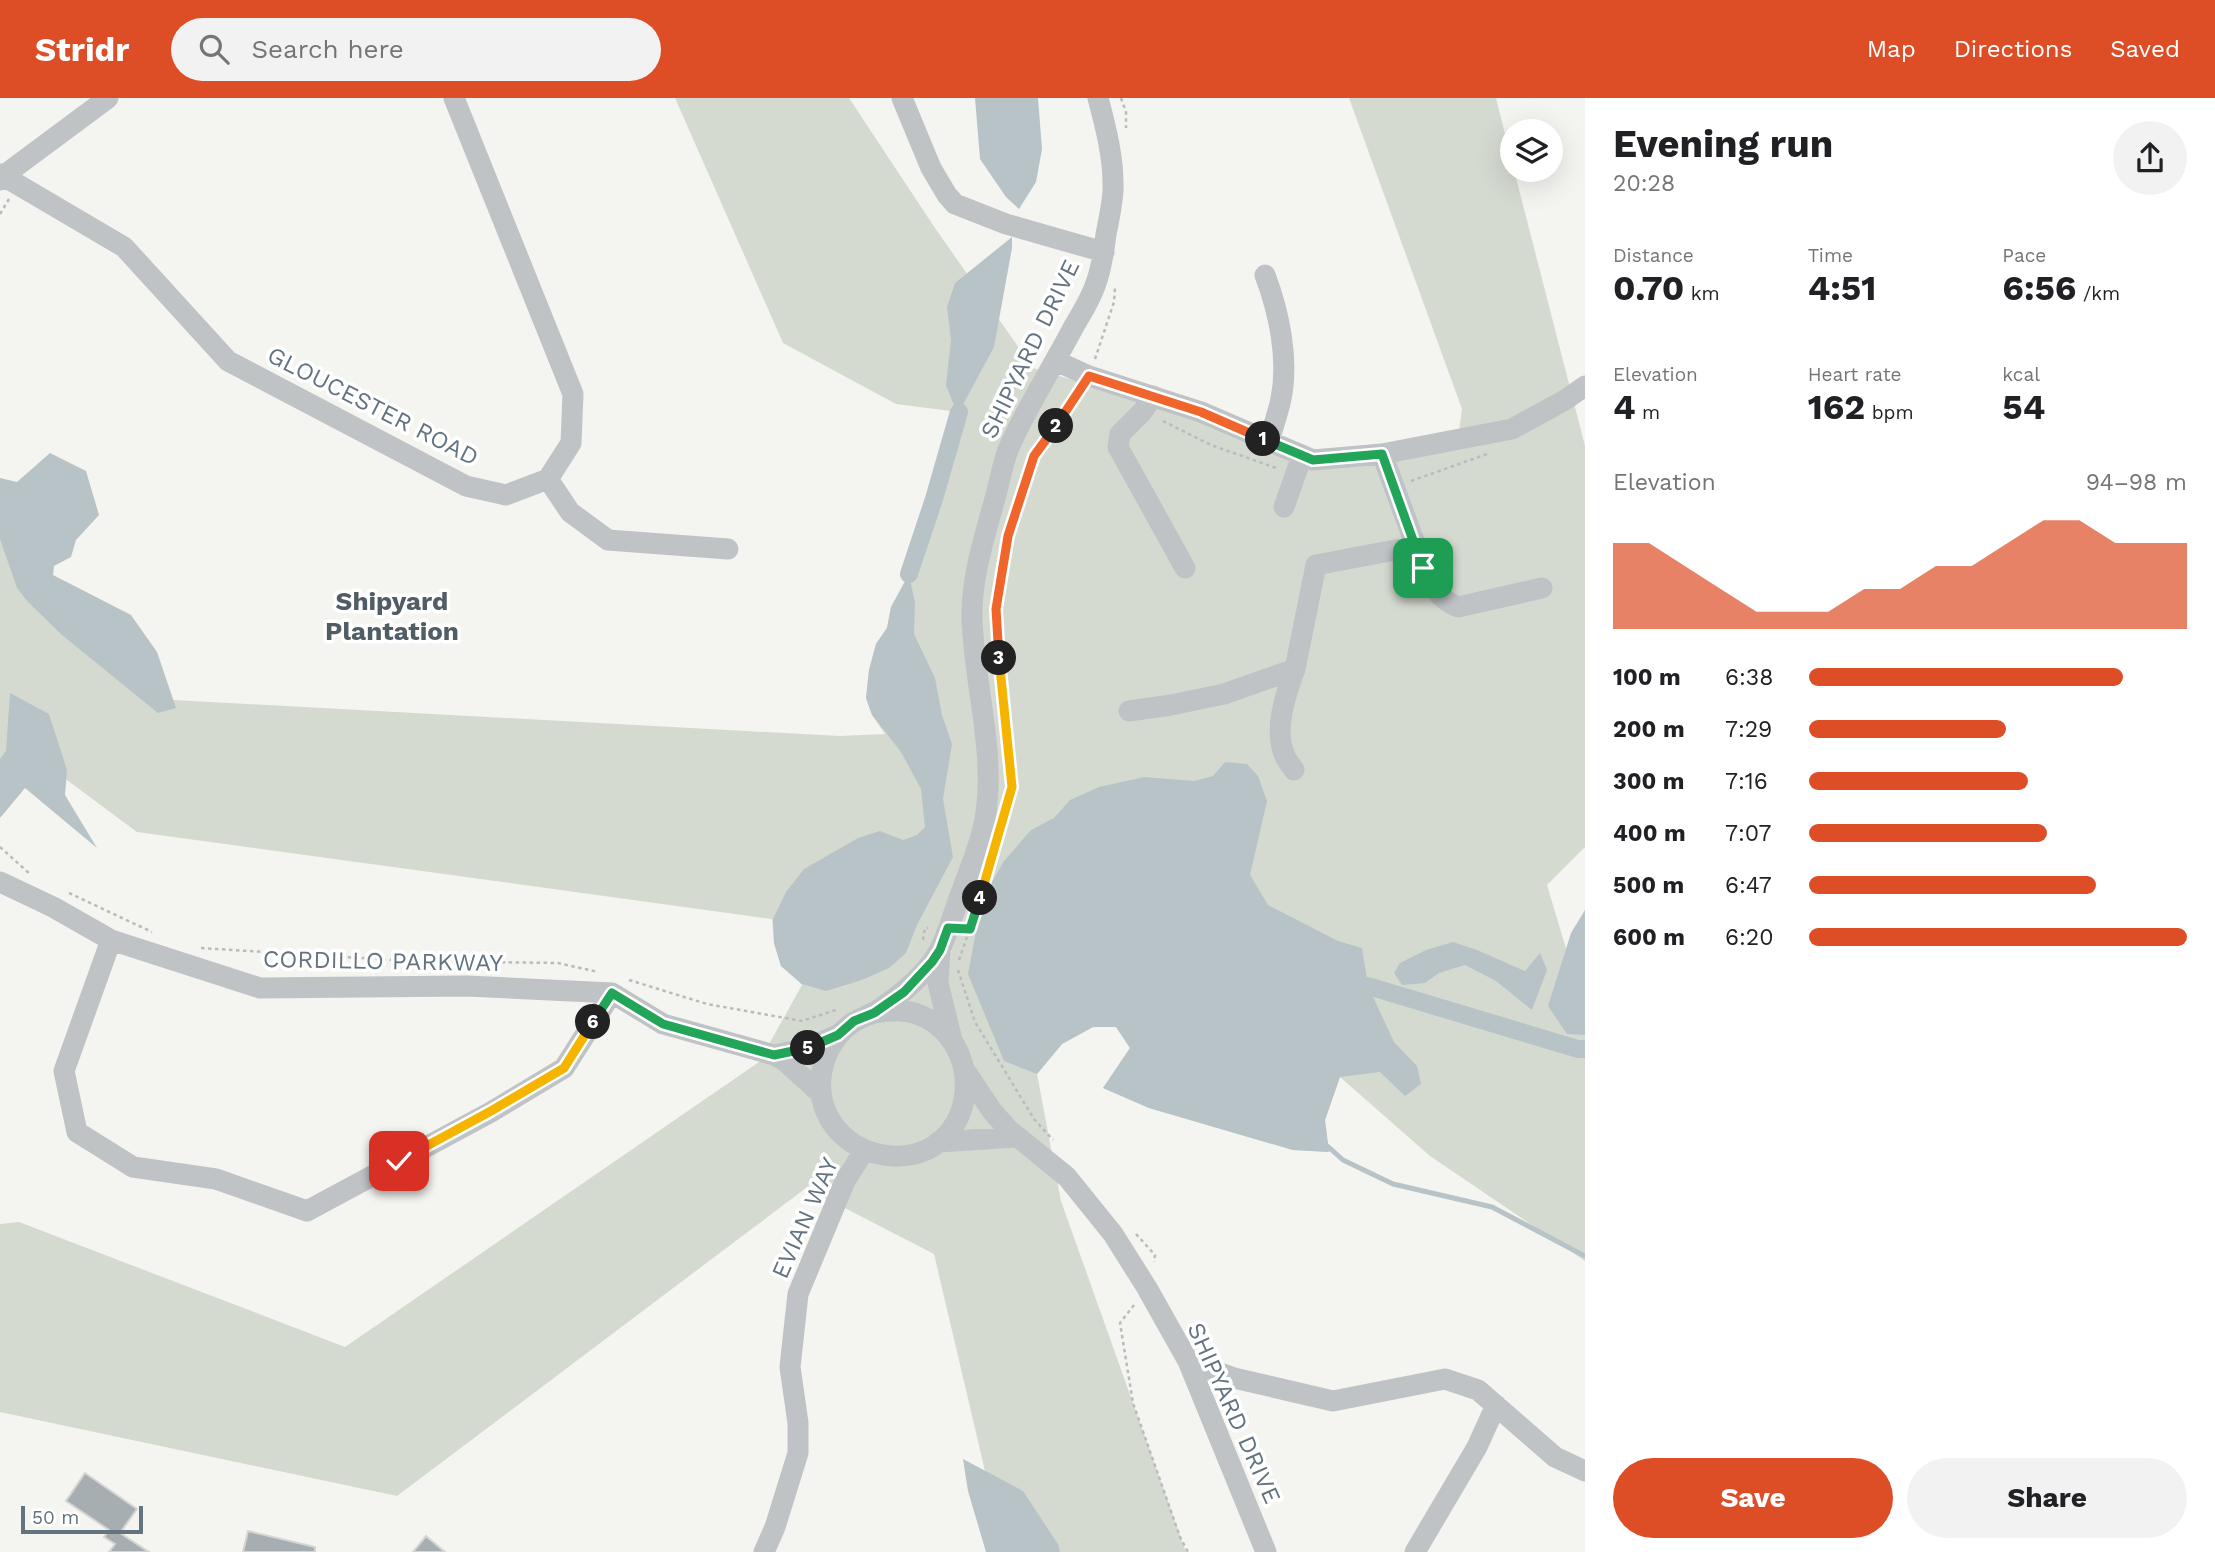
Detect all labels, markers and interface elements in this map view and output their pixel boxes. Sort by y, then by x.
search box [171,18,661,81]
text: Stridr [35,30,129,69]
icon: search [195,30,233,68]
text: Search here [251,34,404,64]
text: Map [1867,35,1916,63]
text: Directions [1954,35,2072,63]
text: Saved [2110,35,2180,63]
map controls [1500,119,1563,182]
button: layers [1500,119,1563,182]
button: share [2113,121,2187,195]
text: Evening run [1613,122,1833,166]
text: 20:28 [1613,170,1675,197]
text: Distance [1613,244,1694,267]
text: Time [1808,244,1853,267]
text: Pace [2002,244,2046,267]
street label: SHIPYARD DRIVE [975,255,1085,443]
text: 0.70 [1613,267,1684,309]
text: 4:51 [1808,267,1876,309]
text: 6:56 [2002,267,2076,309]
text: km [1684,282,1720,305]
text: /km [2076,282,2120,305]
street label: GLOUCESTER ROAD [263,341,483,471]
text: Elevation [1613,363,1698,386]
text: Heart rate [1808,363,1902,386]
text: kcal [2002,363,2040,386]
text: 4 [1613,386,1636,428]
text: 162 [1808,386,1865,428]
text: 54 [2002,386,2045,428]
text: m [1636,401,1660,424]
text: bpm [1865,401,1914,424]
pin: 2 [1038,408,1074,444]
text: 2 [1050,414,1061,437]
pin: 1 [1246,422,1280,456]
text: 1 [1258,427,1267,450]
text: Elevation [1613,469,1716,496]
text: 94–98 m [2086,469,2187,496]
pin [1393,538,1453,598]
icon: arrive [1404,549,1442,587]
district label: Shipyard Plantation [325,586,459,646]
pin: 3 [982,640,1016,676]
text: 3 [993,646,1004,669]
text: 100 m [1613,664,1681,691]
text: 6:38 [1725,664,1773,691]
text: 200 m [1613,716,1685,743]
text: 7:29 [1725,716,1772,743]
text: 300 m [1613,768,1684,795]
text: 7:16 [1725,768,1768,795]
text: 400 m [1613,820,1686,847]
text: 7:07 [1725,820,1771,847]
text: 500 m [1613,872,1684,899]
text: 6:47 [1725,872,1772,899]
pin: 4 [962,880,998,916]
text: 4 [973,886,986,909]
text: 600 m [1613,924,1685,951]
text: 6:20 [1725,924,1774,951]
street label: CORDILLO PARKWAY [263,945,504,977]
pin: 6 [576,1004,610,1040]
text: 6 [587,1010,598,1033]
pin: 5 [790,1030,826,1066]
text: 5 [802,1036,813,1059]
pin [369,1131,429,1191]
icon: check [380,1142,418,1180]
street label: EVIAN WAY [766,1153,844,1283]
street label: SHIPYARD DRIVE [1182,1318,1286,1508]
button: Save [1613,1458,1893,1538]
button: Share [1907,1458,2187,1538]
scale bar [21,1503,144,1535]
text: 50 m [32,1506,79,1529]

